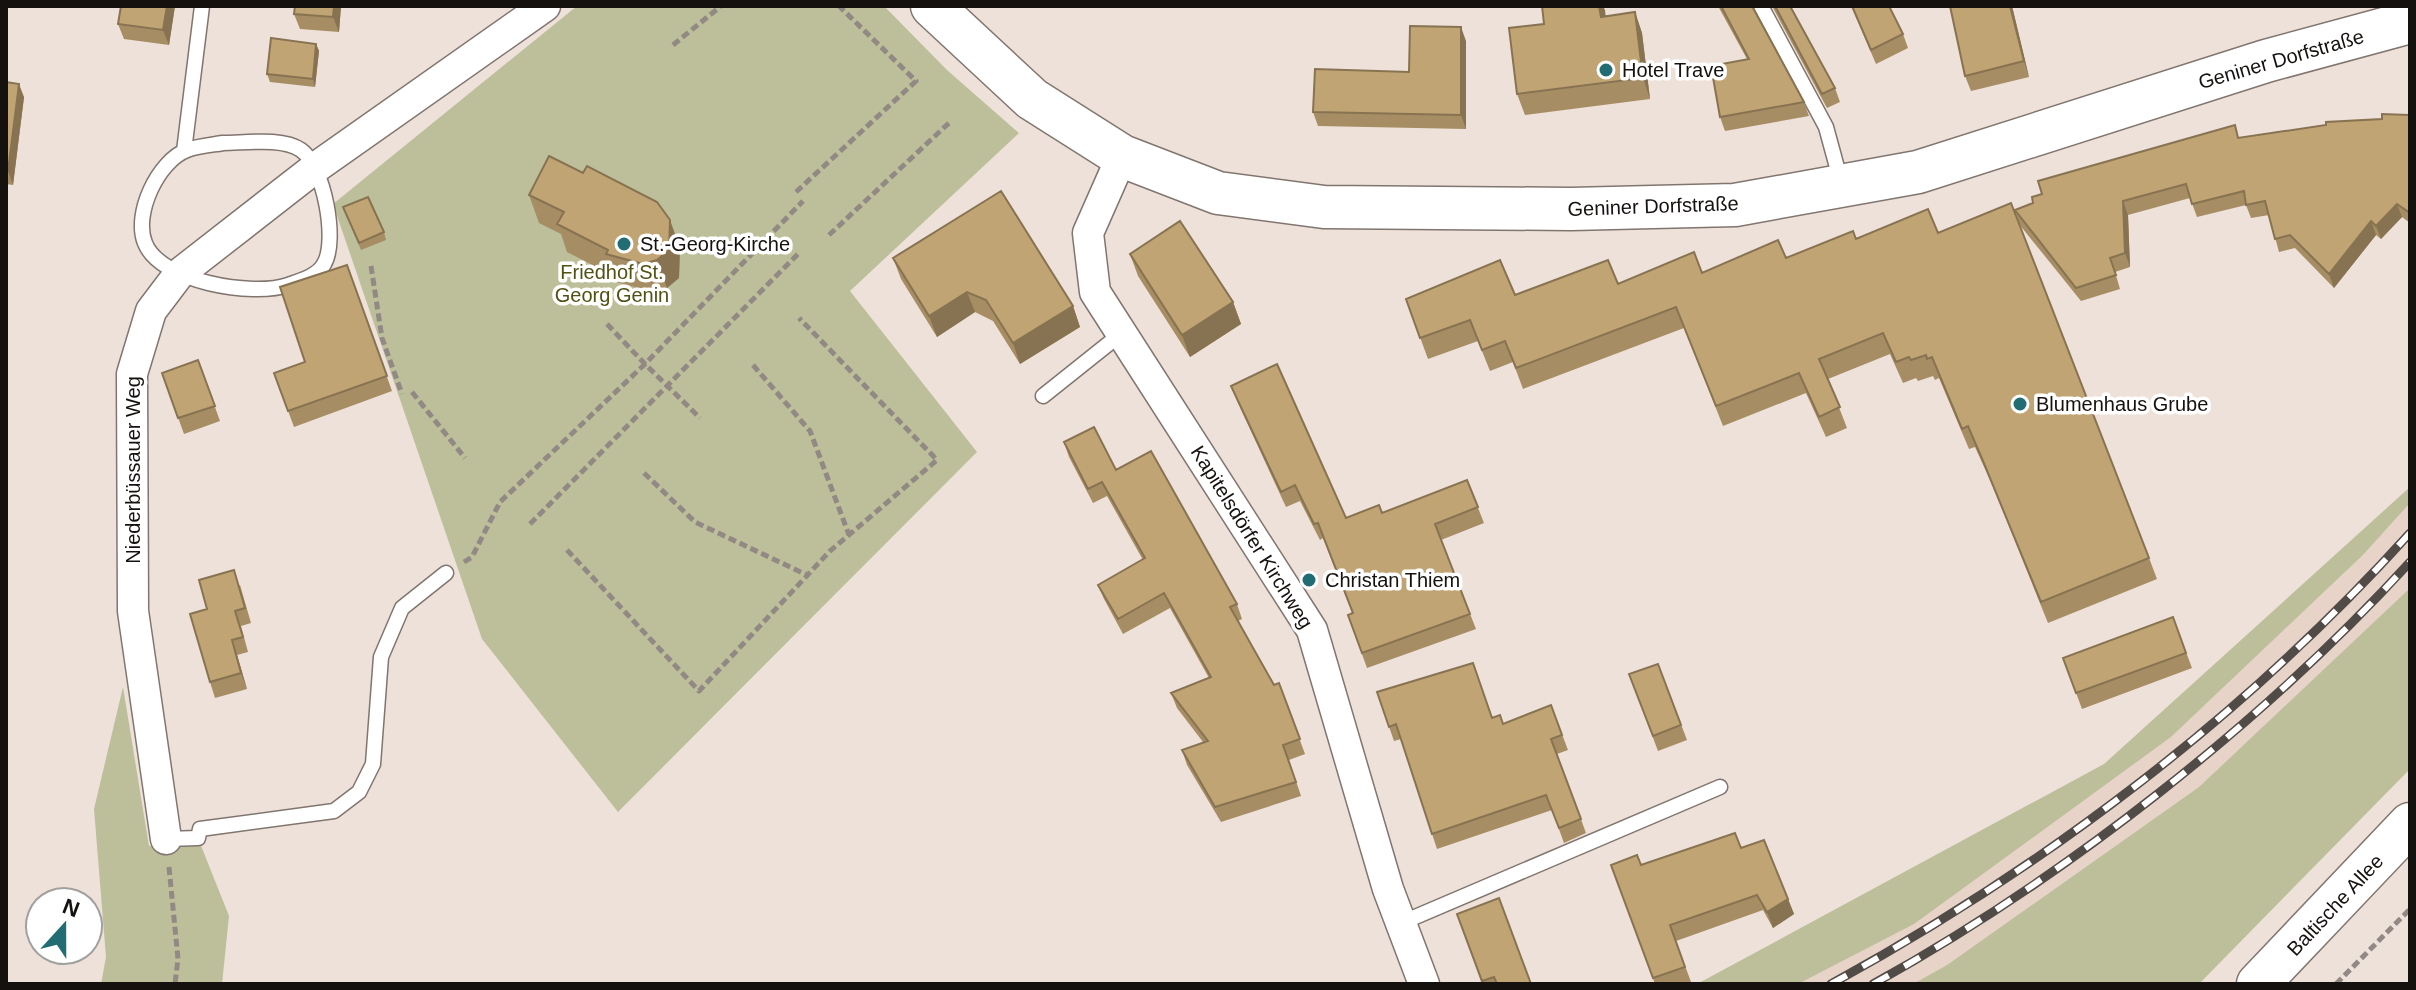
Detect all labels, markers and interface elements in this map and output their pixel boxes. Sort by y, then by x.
street label: Geniner Dorfstraße [2196,25,2366,93]
place label: Hotel Trave [1622,59,1724,81]
marker: Hotel Trave [1597,61,1615,79]
street label: Geniner Dorfstraße [1567,192,1739,220]
place label: St.-Georg-Kirche [640,233,790,255]
marker: St.-Georg-Kirche [615,235,633,253]
park label: Friedhof St. Georg Genin [555,261,669,306]
street label: Niederbüssauer Weg [122,376,144,564]
place label: Blumenhaus Grube [2036,393,2208,415]
marker: Blumenhaus Grube [2011,395,2029,413]
street label: Kapitelsdörfer Kirchweg [1187,442,1317,632]
place label: Christan Thiem [1325,569,1460,591]
marker: Christan Thiem [1300,571,1318,589]
street label: Baltische Allee [2283,850,2387,960]
north arrow [24,886,104,966]
text: N [59,893,83,922]

